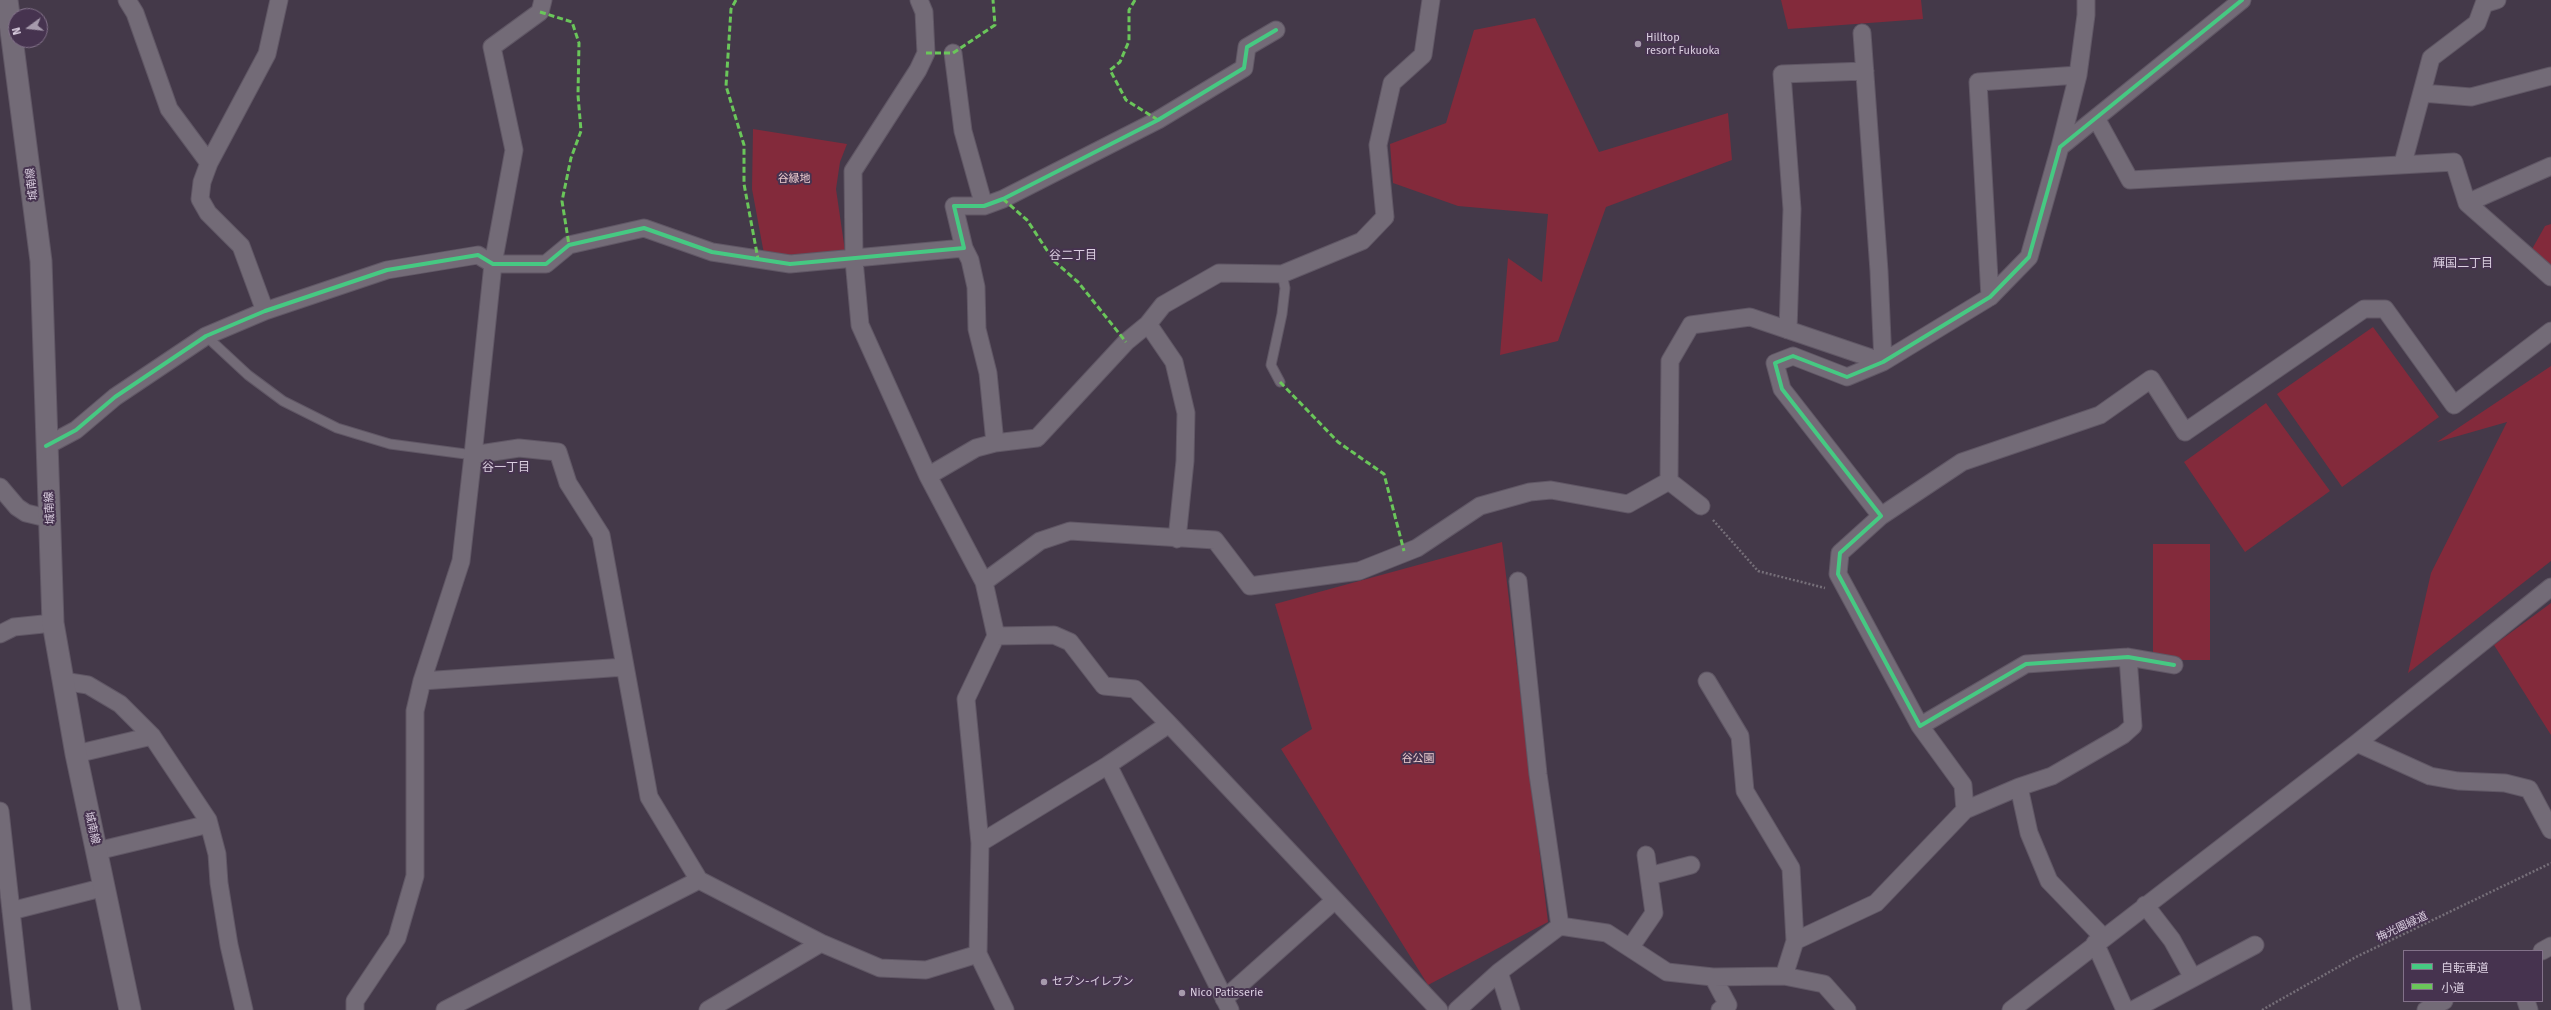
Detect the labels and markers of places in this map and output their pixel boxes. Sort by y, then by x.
place label: Hilltop resort Fukuoka [1646,31,1720,57]
marker: Hilltop resort Fukuoka [1633,39,1643,49]
place label: セブン-イレブン [1052,975,1133,989]
marker: セブン-イレブン [1039,977,1049,987]
place label: Nico Patisserie [1190,986,1263,1000]
marker: Nico Patisserie [1177,988,1187,998]

